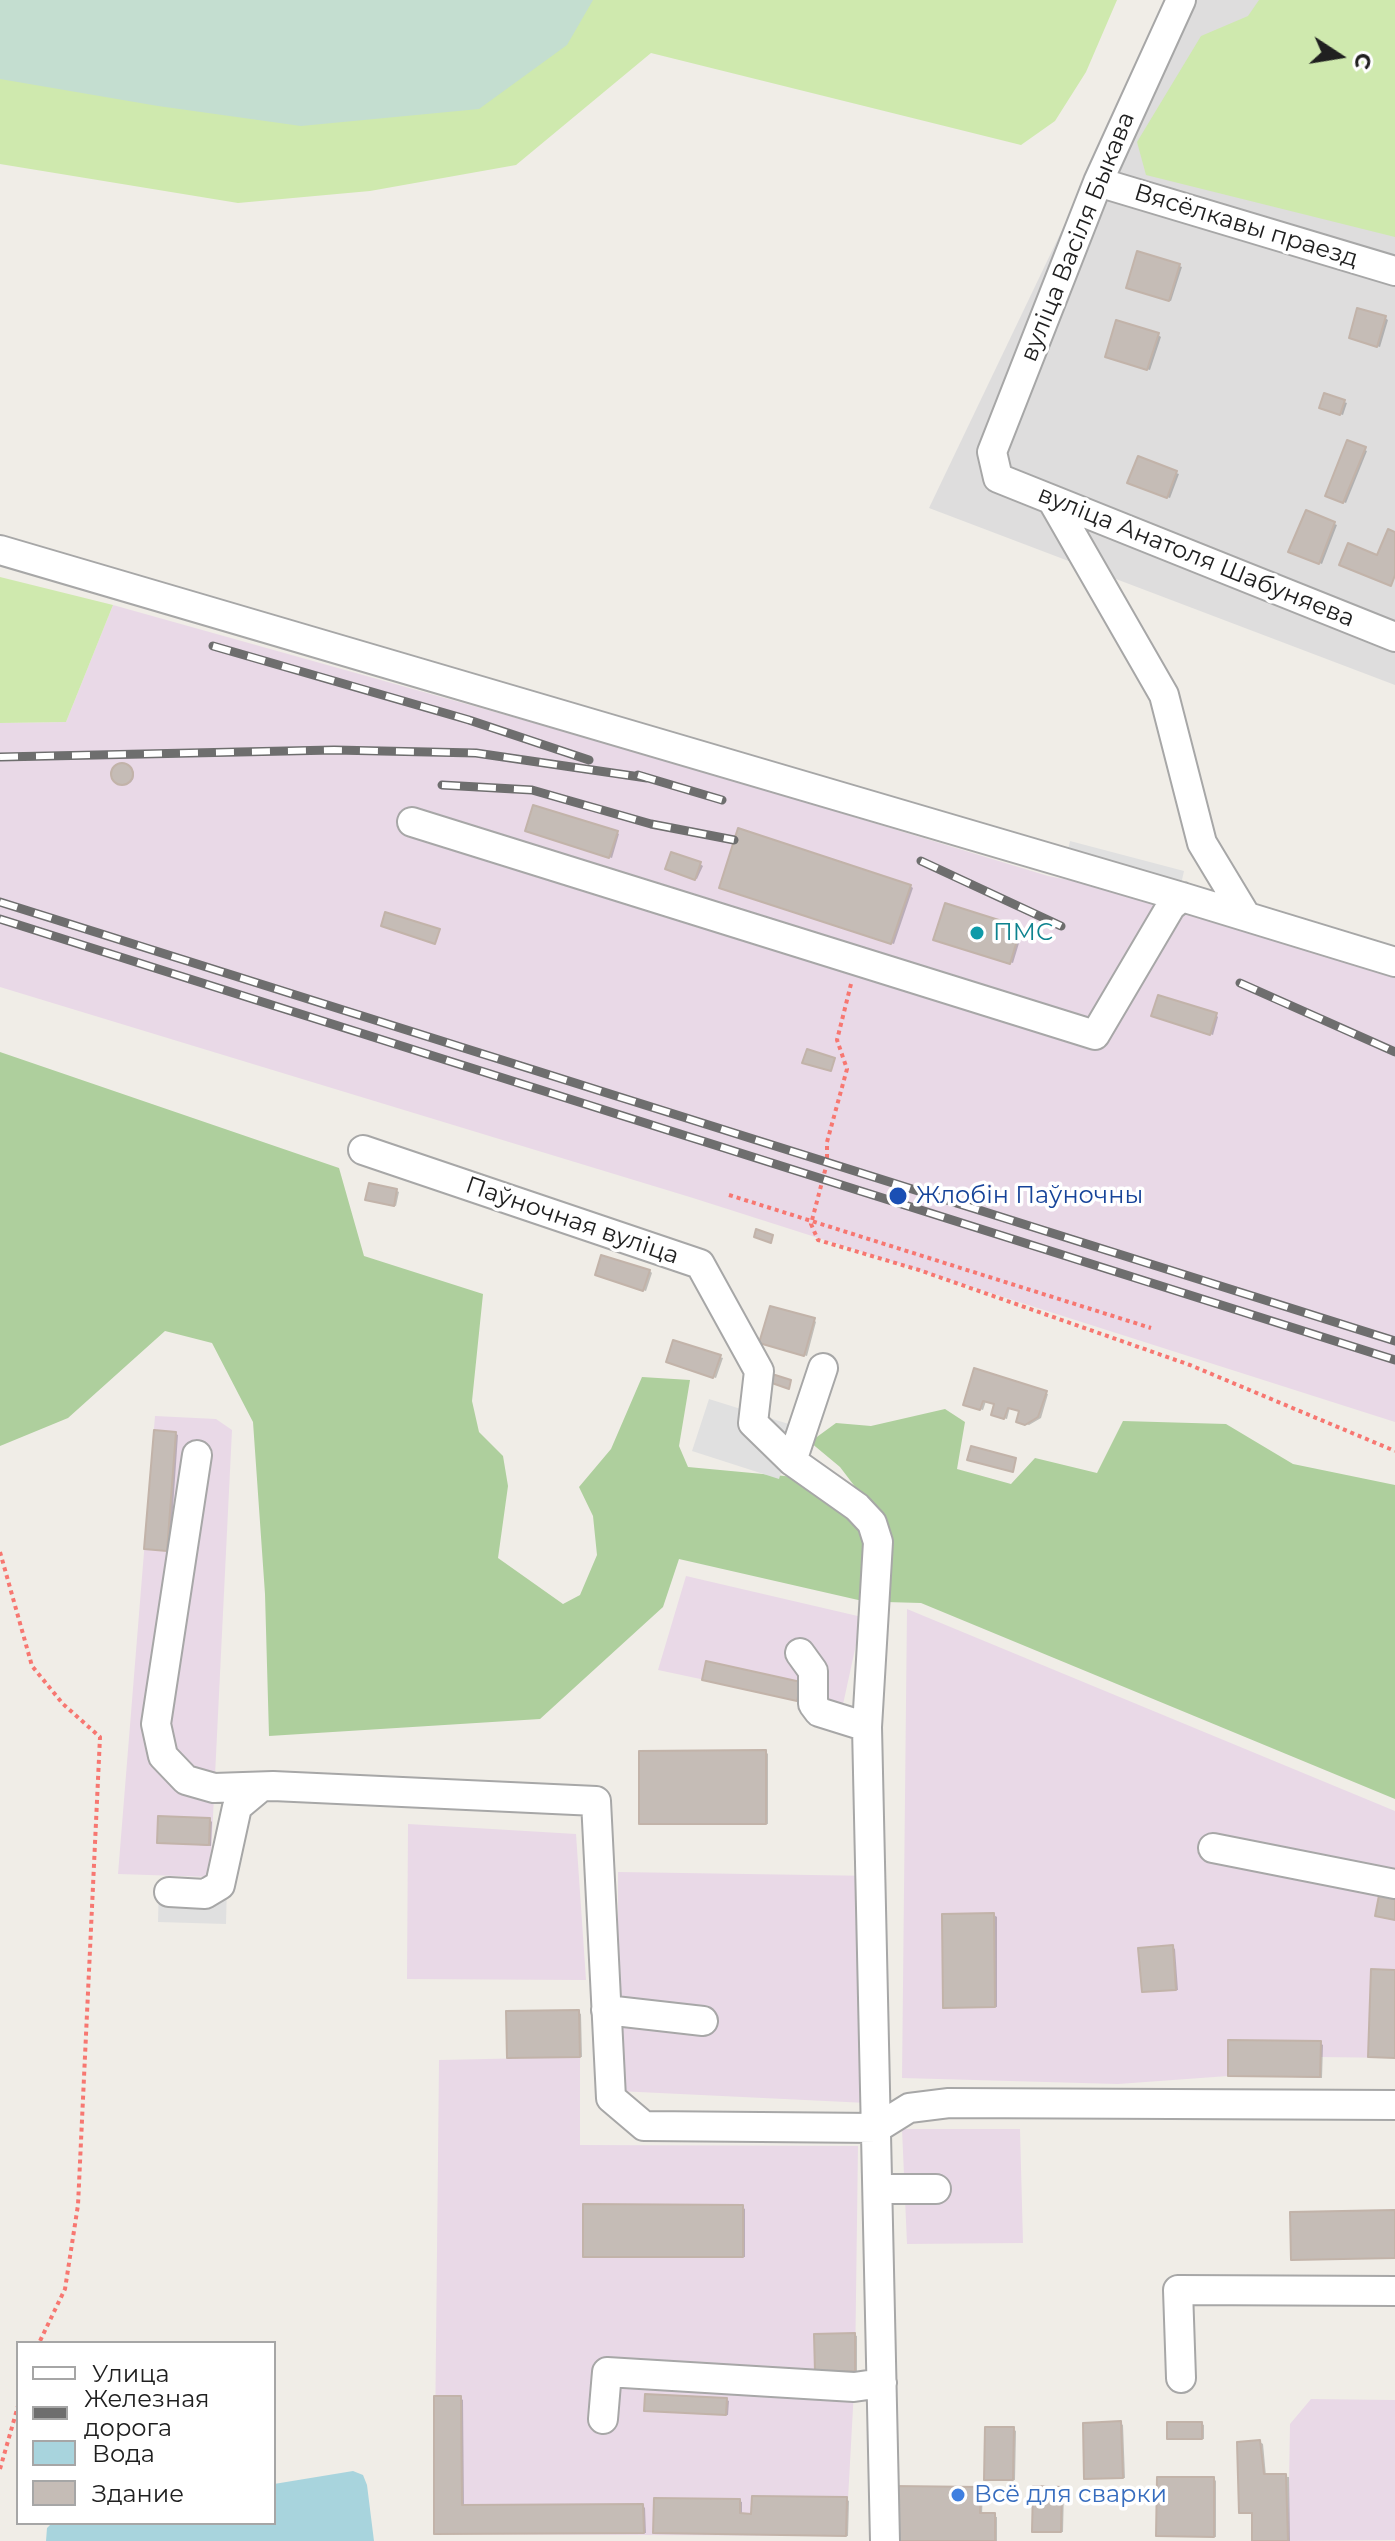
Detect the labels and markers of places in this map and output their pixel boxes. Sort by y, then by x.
place label: ПМС [993,919,1053,947]
marker: ПМС [968,924,986,942]
place label: Жлобін Паўночны [916,1182,1143,1210]
marker: Жлобін Паўночны [887,1185,909,1207]
place label: Всё для сварки [974,2481,1167,2509]
marker: Всё для сварки [949,2486,967,2504]

